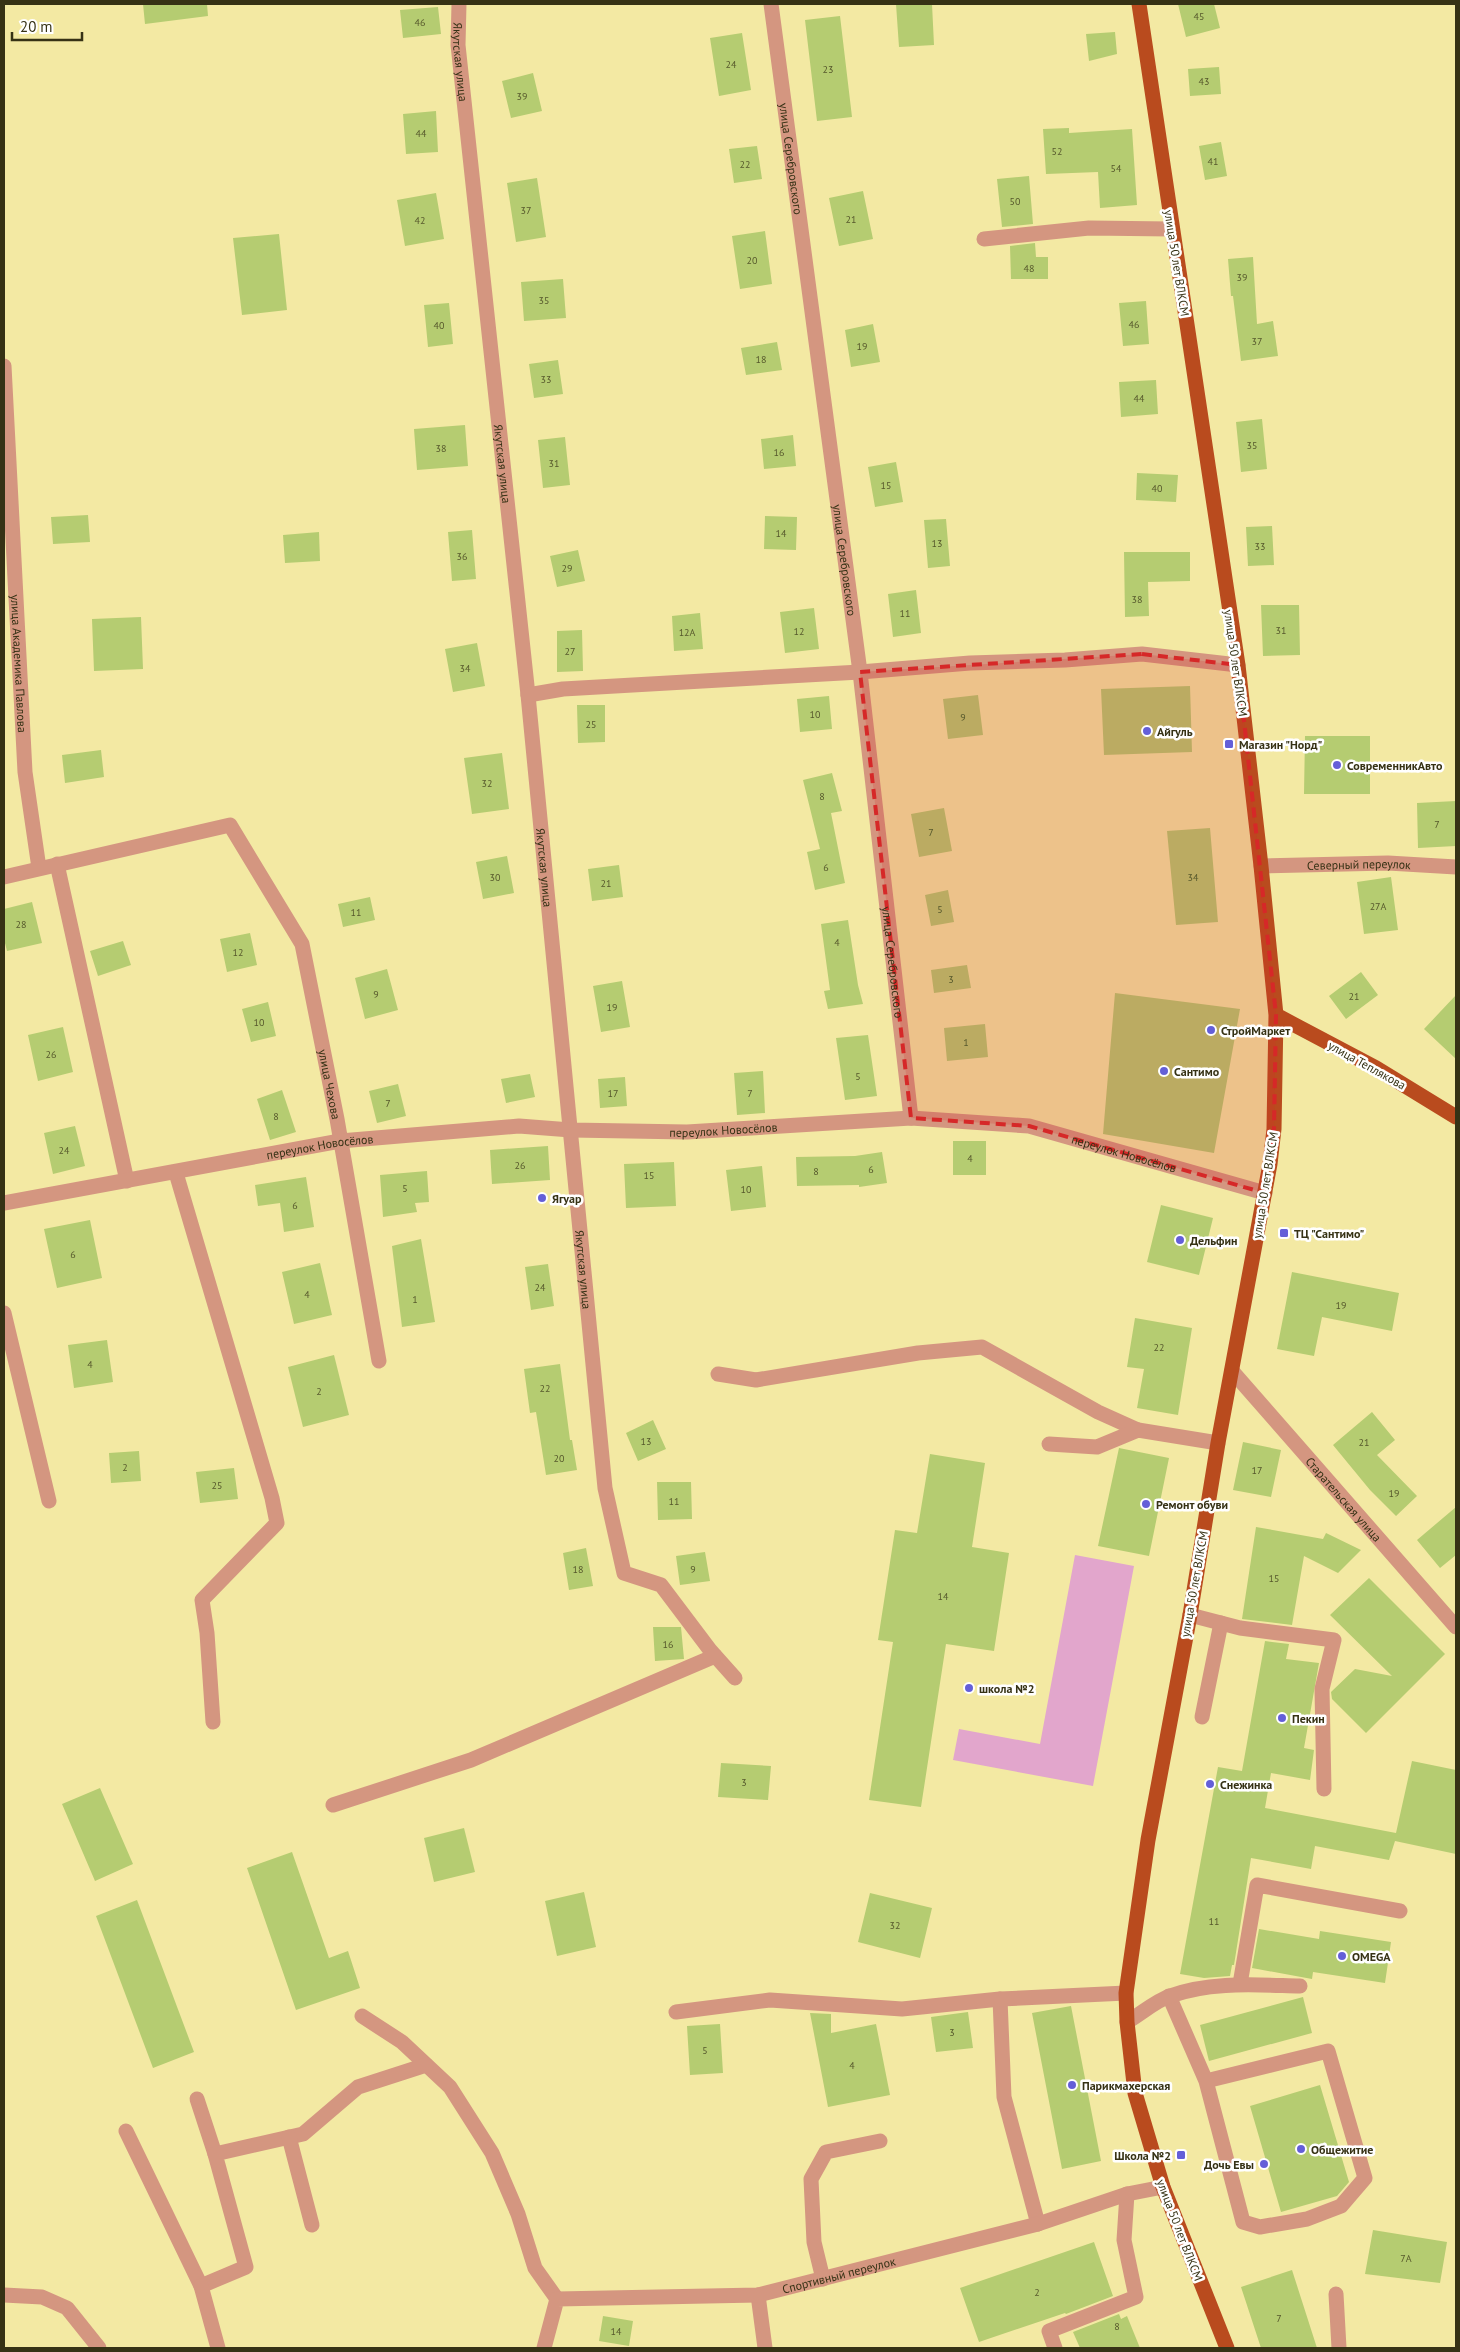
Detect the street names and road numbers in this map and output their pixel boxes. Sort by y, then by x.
street label: Якутская улица [450,22,472,102]
street label: улица Серебровского [777,102,806,215]
street label: улица 50 лет ВЛКСМ [1161,209,1193,317]
street label: Якутская улица [491,423,515,504]
street label: улица Серебровского [830,503,860,617]
street label: улица Академика Павлова [8,594,30,733]
street label: улица 50 лет ВЛКСМ [1221,609,1251,717]
street label: Якутская улица [533,827,556,908]
street label: Северный переулок [1307,855,1412,872]
street label: улица Серебровского [879,905,907,1019]
street label: улица Теплякова [1325,1037,1409,1093]
street label: улица Чехова [316,1048,344,1121]
street label: переулок Новосёлов [669,1119,778,1140]
street label: переулок Новосёлов [265,1131,374,1162]
street label: переулок Новосёлов [1070,1131,1178,1175]
street label: улица 50 лет ВЛКСМ [1249,1131,1281,1239]
street label: Якутская улица [572,1229,595,1310]
street label: Старательская улица [1303,1453,1385,1544]
street label: улица 50 лет ВЛКСМ [1177,1530,1211,1638]
street label: улица 50 лет ВЛКСМ [1154,2177,1206,2283]
street label: Спортивный переулок [781,2253,897,2296]

